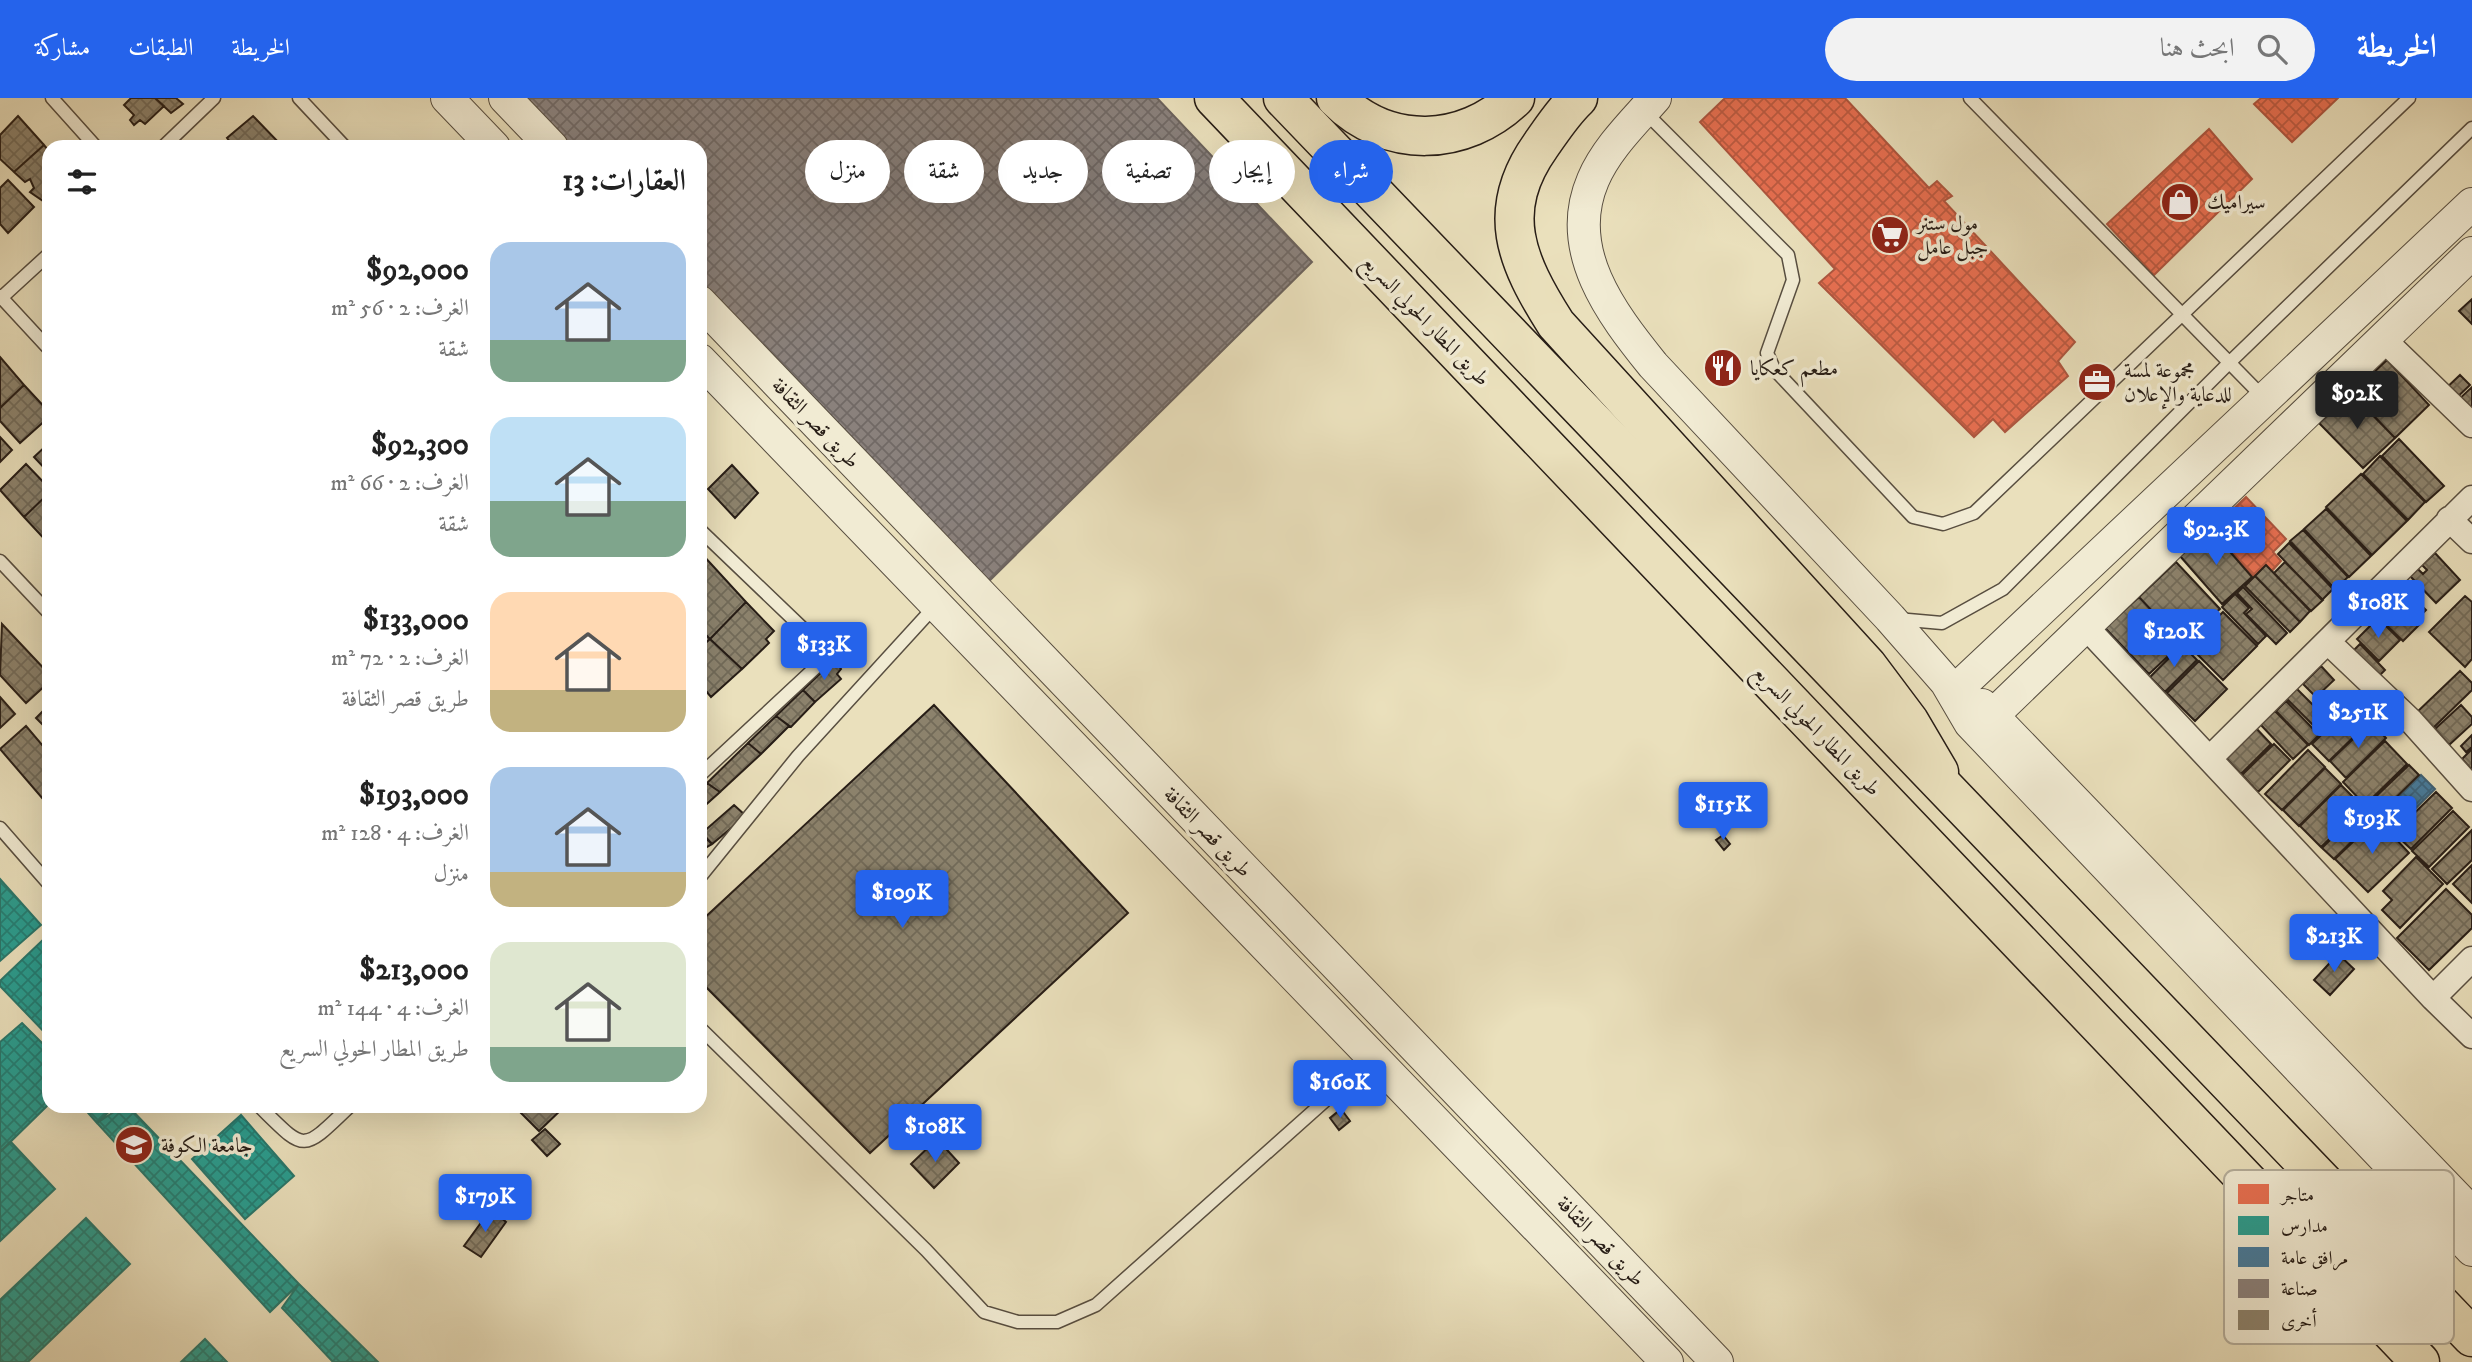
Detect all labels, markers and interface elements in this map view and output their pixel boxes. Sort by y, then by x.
search box [1825,18,2315,81]
text: الخريطة [2357,27,2437,68]
icon: search [2253,30,2291,68]
text: ابحث هنا [2160,32,2235,65]
text: مشاركة [35,33,90,63]
text: الطبقات [128,33,194,63]
text: الخريطة [232,33,290,63]
chip: منزل [805,140,890,203]
chip: شقة [904,140,984,203]
chip: جديد [998,140,1088,203]
chip: تصفية [1102,140,1195,203]
chip: إيجار [1209,140,1295,203]
chip: شراء [1309,140,1393,203]
icon: filters [63,163,101,201]
text: العقارات: 13 [562,163,686,200]
shop icon: سيراميك [2159,181,2201,223]
place label: سيراميك [2207,190,2266,216]
place label: مول ستنر جبل عامل [1915,211,1989,262]
supermarket icon: مول ستنر جبل عامل [1869,214,1911,256]
street label: طريق المطار الحولي السريع [1352,249,1495,396]
text: $92,000 [366,252,469,289]
icon: home [546,270,630,354]
text: الغرف: 2 · 56 m² [331,294,469,323]
text: شقة [439,335,469,364]
restaurant icon: مطعم كعكايا [1702,347,1744,389]
place label: مطعم كعكايا [1750,356,1838,388]
place label: مجموعة لمسة للدعاية والإعلان [2124,358,2232,410]
office icon: مجموعة لمسة للدعاية والإعلان [2076,361,2118,403]
pin: $92K [2316,372,2398,431]
street label: طريق قصر الثقافة [766,373,865,475]
text: $92K [2331,379,2383,408]
text: $92,300 [371,427,469,464]
icon: home [546,445,630,529]
text: الغرف: 2 · 66 m² [330,469,469,498]
pin: $92.3K [2159,508,2273,567]
text: شقة [439,510,469,539]
text: $92.3K [2183,515,2249,544]
pin: $108K [2329,580,2427,640]
text: $108K [2348,588,2408,617]
text: $133,000 [363,602,469,639]
pin: $120K [2125,610,2223,669]
text: $120K [2144,617,2204,646]
icon: home [546,620,630,704]
pin: $133K [775,622,873,682]
text: $133K [797,630,851,659]
text: الغرف: 2 · 72 m² [331,644,469,673]
street label: طريق المطار الحولي السريع [1743,659,1886,806]
text: طريق قصر الثقافة [342,685,469,714]
pin: $251K [2309,690,2407,750]
text: $251K [2328,698,2388,727]
text: $193,000 [359,777,469,814]
street label: طريق قصر الثقافة [1158,782,1257,884]
pin: $115K [1674,782,1772,842]
text: $115K [1695,790,1751,819]
icon: home [546,795,630,879]
pin: $193K [2323,796,2421,856]
text: $193K [2343,804,2401,833]
text: الغرف: 4 · 128 m² [321,819,469,848]
text: منزل [434,860,469,889]
pin: $109K [853,870,951,930]
text: $109K [872,878,932,907]
pin: $213K [2285,914,2383,974]
text: $213K [2305,922,2363,951]
text: $213,000 [359,952,469,989]
icon: home [546,970,630,1054]
text: الغرف: 4 · 144 m² [318,994,469,1023]
text: طريق المطار الحولي السريع [279,1035,469,1064]
pin: $160K [1291,1060,1389,1120]
text: $160K [1309,1068,1371,1097]
pin: $108K [886,1104,984,1164]
text: $108K [905,1112,965,1141]
school or university icon: جامعة الكوفة [113,1124,155,1166]
place label: جامعة الكوفة [161,1133,253,1159]
legend [2224,1170,2454,1344]
pin: $179K [436,1174,534,1234]
text: $179K [455,1182,515,1211]
text: متاجر [2279,1184,2314,1207]
street label: طريق قصر الثقافة [1551,1191,1650,1293]
text: مدارس [2281,1215,2328,1238]
text: مرافق عامة [2281,1247,2348,1271]
text: صناعة [2281,1278,2318,1301]
text: أخرى [2281,1308,2317,1333]

